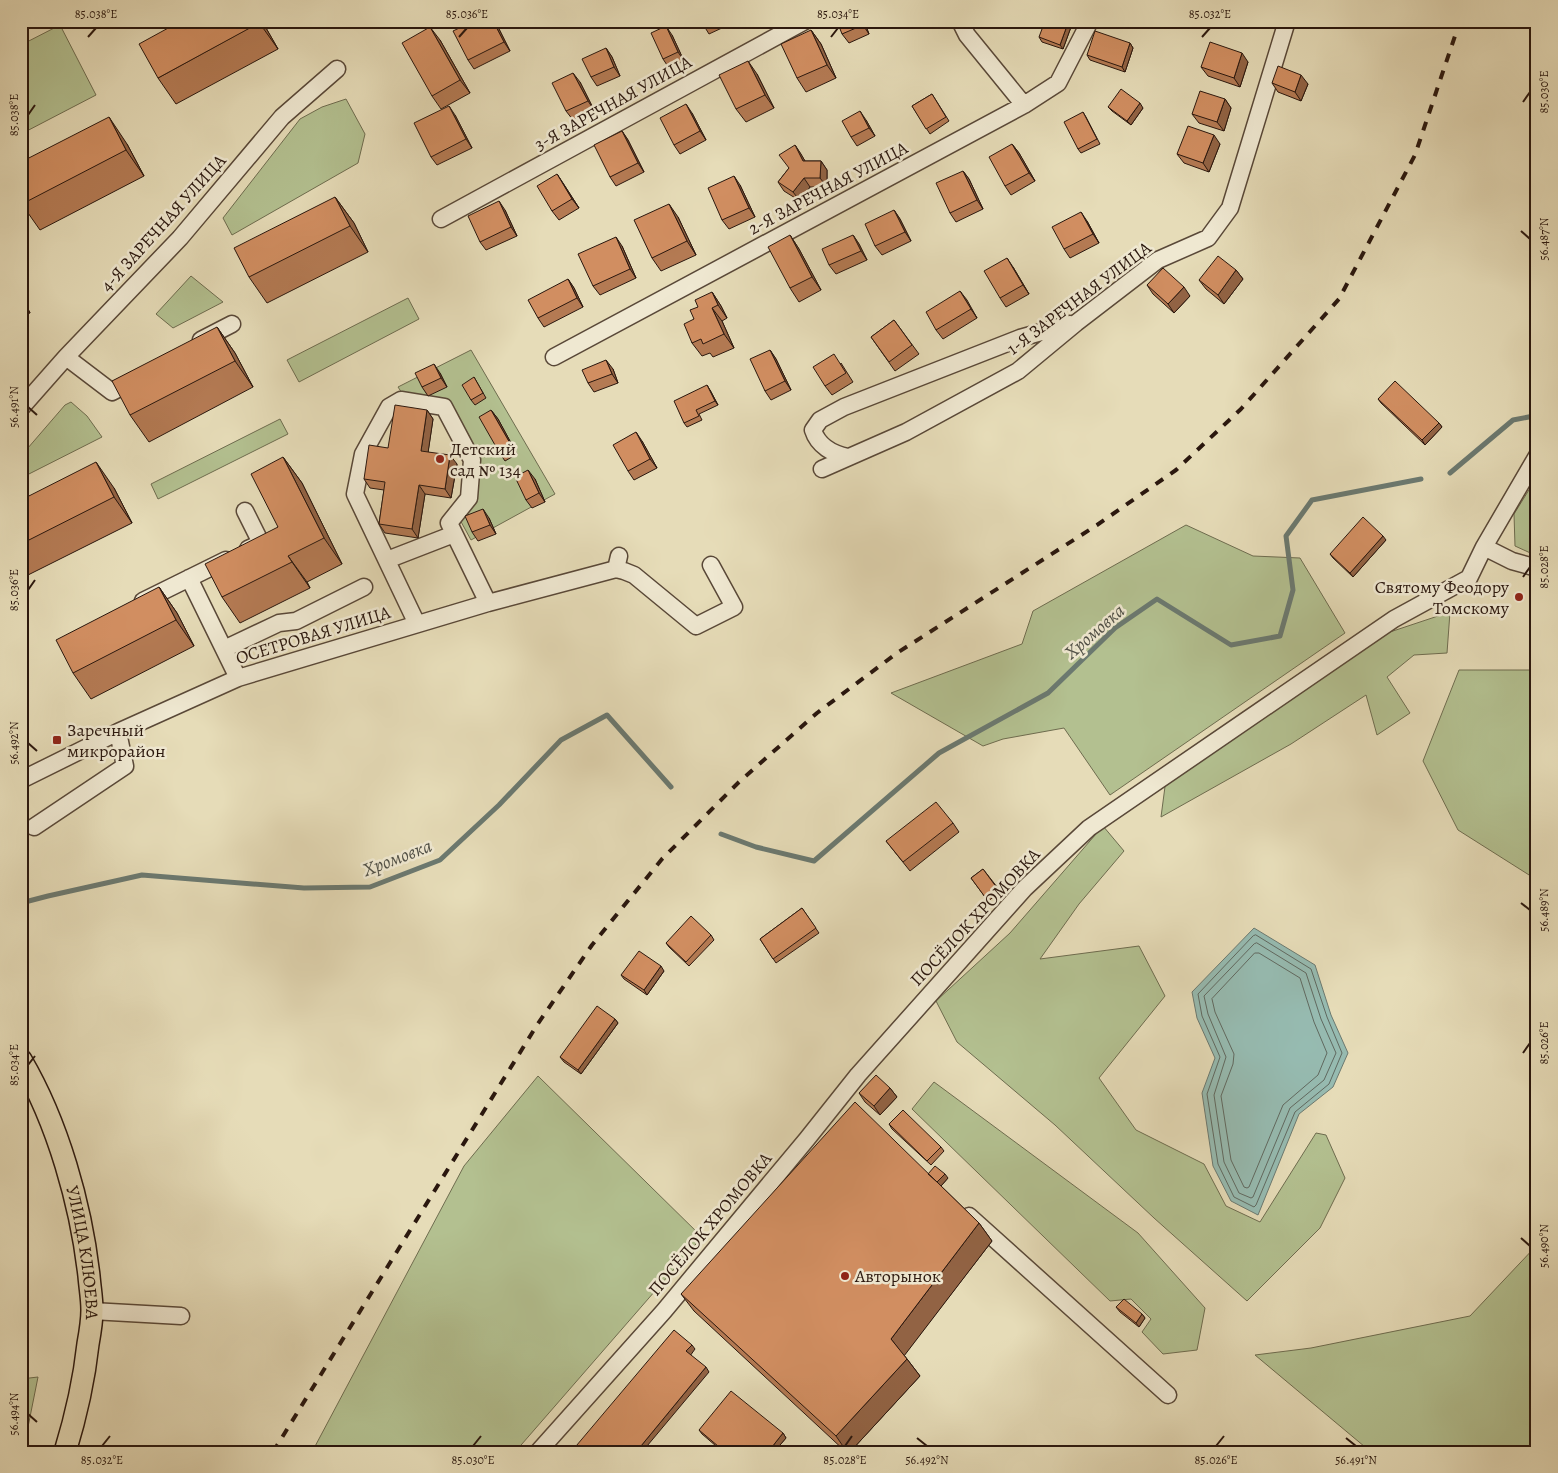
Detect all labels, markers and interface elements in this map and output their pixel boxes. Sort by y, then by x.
text: 85.038°E [75,6,117,22]
text: 85.036°E [446,6,488,22]
text: 85.034°E [817,6,859,22]
text: 85.032°E [1189,6,1231,22]
street label: 3-Я ЗАРЕЧНАЯ УЛИЦА [530,50,696,156]
text: 85.030°E [1536,70,1552,114]
text: 85.038°E [6,94,22,136]
street label: 2-Я ЗАРЕЧНАЯ УЛИЦА [744,136,912,240]
street label: 4-Я ЗАРЕЧНАЯ УЛИЦА [95,149,231,297]
text: 56.487°N [1536,217,1552,260]
street label: 1-Я ЗАРЕЧНАЯ УЛИЦА [1002,235,1156,360]
text: 56.491°N [6,386,22,428]
place label: Детский сад № 134 [450,437,521,482]
marker: Детский сад № 134 [434,453,446,465]
text: 85.028°E [1536,545,1552,589]
text: 85.036°E [6,569,22,611]
place label: Святому Феодору Томскому [1375,575,1510,620]
marker: Святому Феодору Томскому [1513,591,1525,603]
water label: Хромовка [1058,598,1131,666]
street label: ОСЕТРОВАЯ УЛИЦА [233,600,394,670]
place label: Заречный микрорайон [67,718,165,763]
text: 56.492°N [6,721,22,765]
marker: Заречный микрорайон [51,734,63,746]
water label: Хромовка [358,833,436,883]
street label: ПОСЁЛОК ХРОМОВКА [905,842,1046,991]
text: 56.489°N [1536,888,1552,932]
text: 85.026°E [1536,1022,1552,1065]
text: 85.034°E [6,1044,22,1086]
street label: ПОСЁЛОК ХРОМОВКА [643,1147,778,1301]
street label: УЛИЦА КЛЮЕВА [60,1183,104,1321]
text: 56.490°N [1536,1224,1552,1268]
place label: Авторынок [854,1264,941,1288]
marker: Авторынок [839,1270,851,1282]
text: 56.494°N [6,1392,22,1435]
text: 85.032°E [81,1452,123,1468]
text: 85.030°E [451,1452,495,1468]
text: 85.028°E [823,1452,867,1468]
text: 56.492°N [905,1452,949,1468]
text: 85.026°E [1195,1452,1238,1468]
text: 56.491°N [1335,1452,1377,1468]

